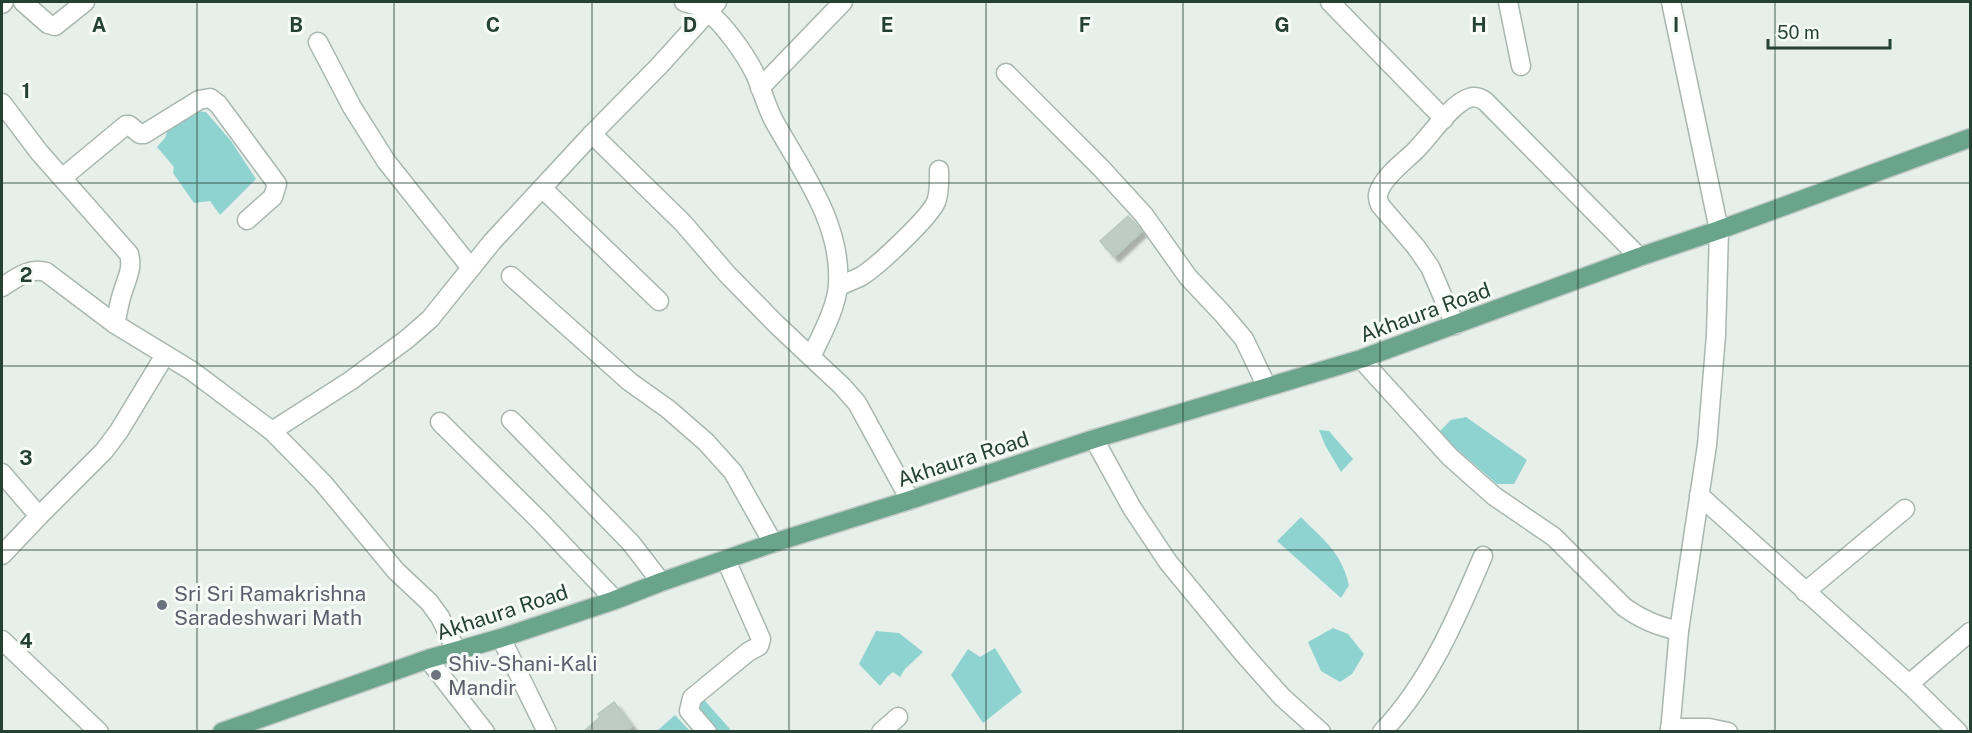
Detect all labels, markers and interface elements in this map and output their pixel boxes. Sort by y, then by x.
scale bar [1768,12,1890,50]
text: A [92,13,106,37]
text: B [289,13,303,37]
text: C [486,13,500,37]
text: D [683,13,697,37]
text: E [881,13,893,37]
text: F [1079,13,1091,37]
text: G [1274,13,1290,37]
text: H [1471,13,1487,37]
text: I [1673,13,1679,37]
text: 50 m [1777,22,1820,43]
text: 1 [22,79,30,103]
text: 2 [20,263,32,287]
street label: Akhaura Road [1356,277,1494,347]
street label: Akhaura Road [894,426,1032,492]
text: 3 [19,446,33,470]
street label: Akhaura Road [433,579,571,645]
place label: Sri Sri Ramakrishna Saradeshwari Math [174,581,366,630]
marker: Sri Sri Ramakrishna Saradeshwari Math [155,598,169,612]
text: 4 [19,629,33,653]
place label: Shiv-Shani-Kali Mandir [448,651,598,700]
marker: Shiv-Shani-Kali Mandir [429,668,443,682]

